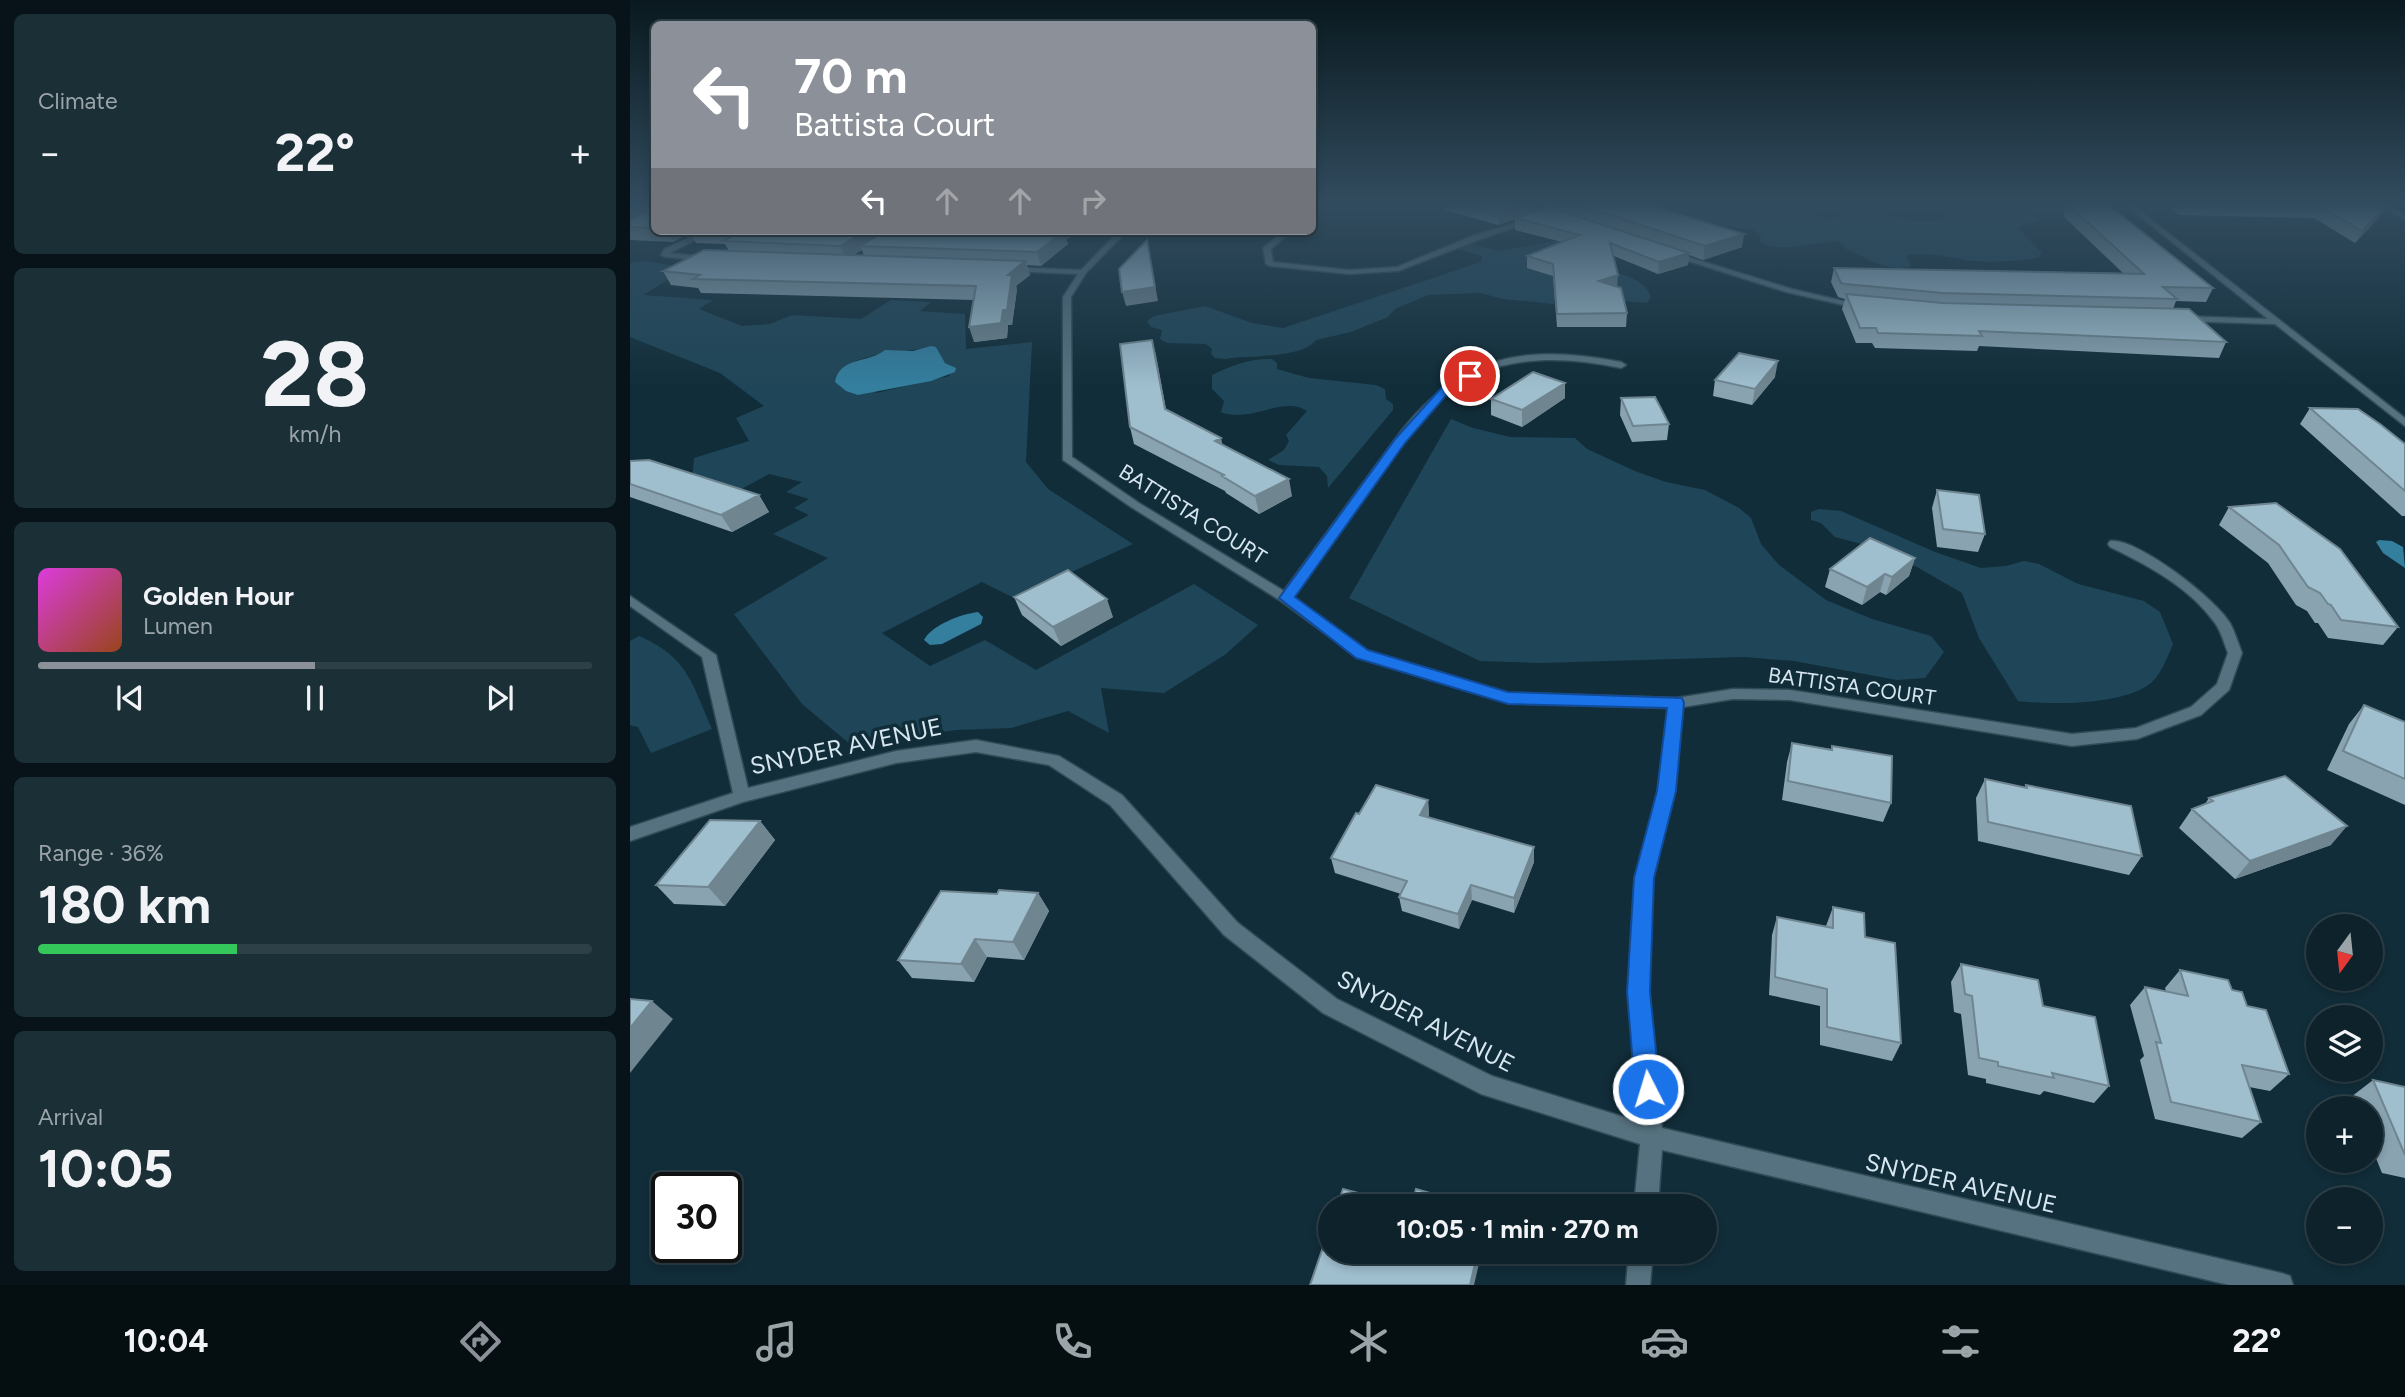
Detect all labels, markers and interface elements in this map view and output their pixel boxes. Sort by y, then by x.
text: 70 m [794,46,907,105]
icon: left [679,49,770,140]
text: Climate [38,87,117,115]
text: Battista Court [794,106,995,144]
text: 22° [275,122,355,184]
text: − [38,130,62,176]
text: + [568,130,592,176]
icon: left [855,182,893,220]
icon: ahead [928,182,966,220]
icon: ahead [1001,182,1039,220]
icon: right [1074,182,1112,220]
text: 28 [261,320,369,429]
pin [1440,346,1500,406]
icon: arrive [1451,357,1489,395]
text: km/h [289,420,341,448]
street label: BATTISTA COURT [1115,459,1272,570]
text: Golden Hour [143,580,294,612]
text: Lumen [143,612,213,640]
street label: BATTISTA COURT [1767,662,1938,710]
icon: previous [111,679,149,717]
icon: pause [296,679,334,717]
icon: next [481,679,519,717]
street label: SNYDER AVENUE [747,712,945,780]
text: Range · 36% [38,839,164,867]
text: 180 km [38,874,211,936]
north arrow [2306,914,2384,990]
map controls [2306,914,2383,1264]
street label: SNYDER AVENUE [1332,964,1520,1078]
button: layers [2306,1005,2383,1082]
position arrow [1611,1052,1685,1126]
button: + [2306,1096,2383,1173]
text: Arrival [38,1103,103,1131]
text: 10:05 [38,1138,173,1200]
street label: SNYDER AVENUE [1863,1147,2059,1219]
speed limit sign: 30 [651,1172,742,1263]
button: − [2306,1187,2383,1264]
text: 10:05 · 1 min · 270 m [1396,1213,1639,1245]
icon: directions [456,1317,505,1366]
icon: music [752,1317,801,1366]
icon: phone [1048,1317,1097,1366]
icon: climate [1344,1317,1393,1366]
icon: car [1640,1317,1689,1366]
icon: filters [1936,1317,1985,1366]
text: 10:04 [124,1322,208,1360]
text: 22° [2232,1322,2281,1360]

